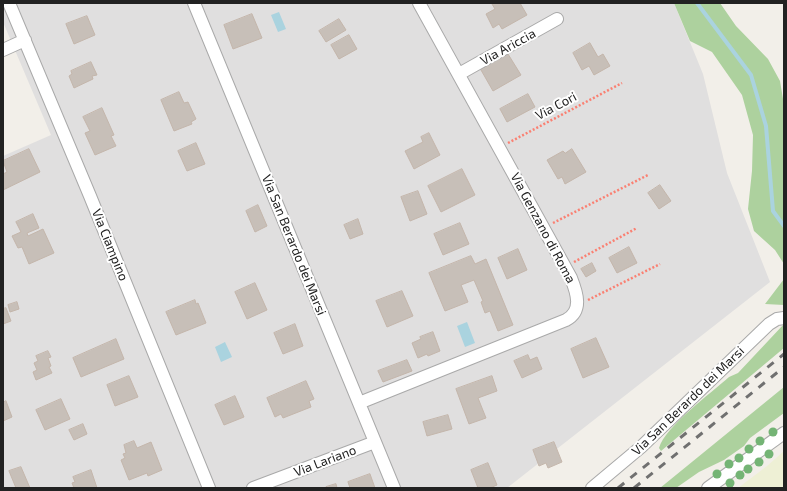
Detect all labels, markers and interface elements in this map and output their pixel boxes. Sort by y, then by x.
street label: Via Ariccia [478,25,538,69]
street label: Via Cori [533,89,579,123]
street label: Via Genzano di Roma [507,170,579,286]
street label: Via San Berardo dei Marsi [259,172,329,318]
street label: Via Ciampino [89,207,131,283]
street label: Via San Berardo dei Marsi [628,343,748,459]
street label: Via Lariano [292,442,358,480]

